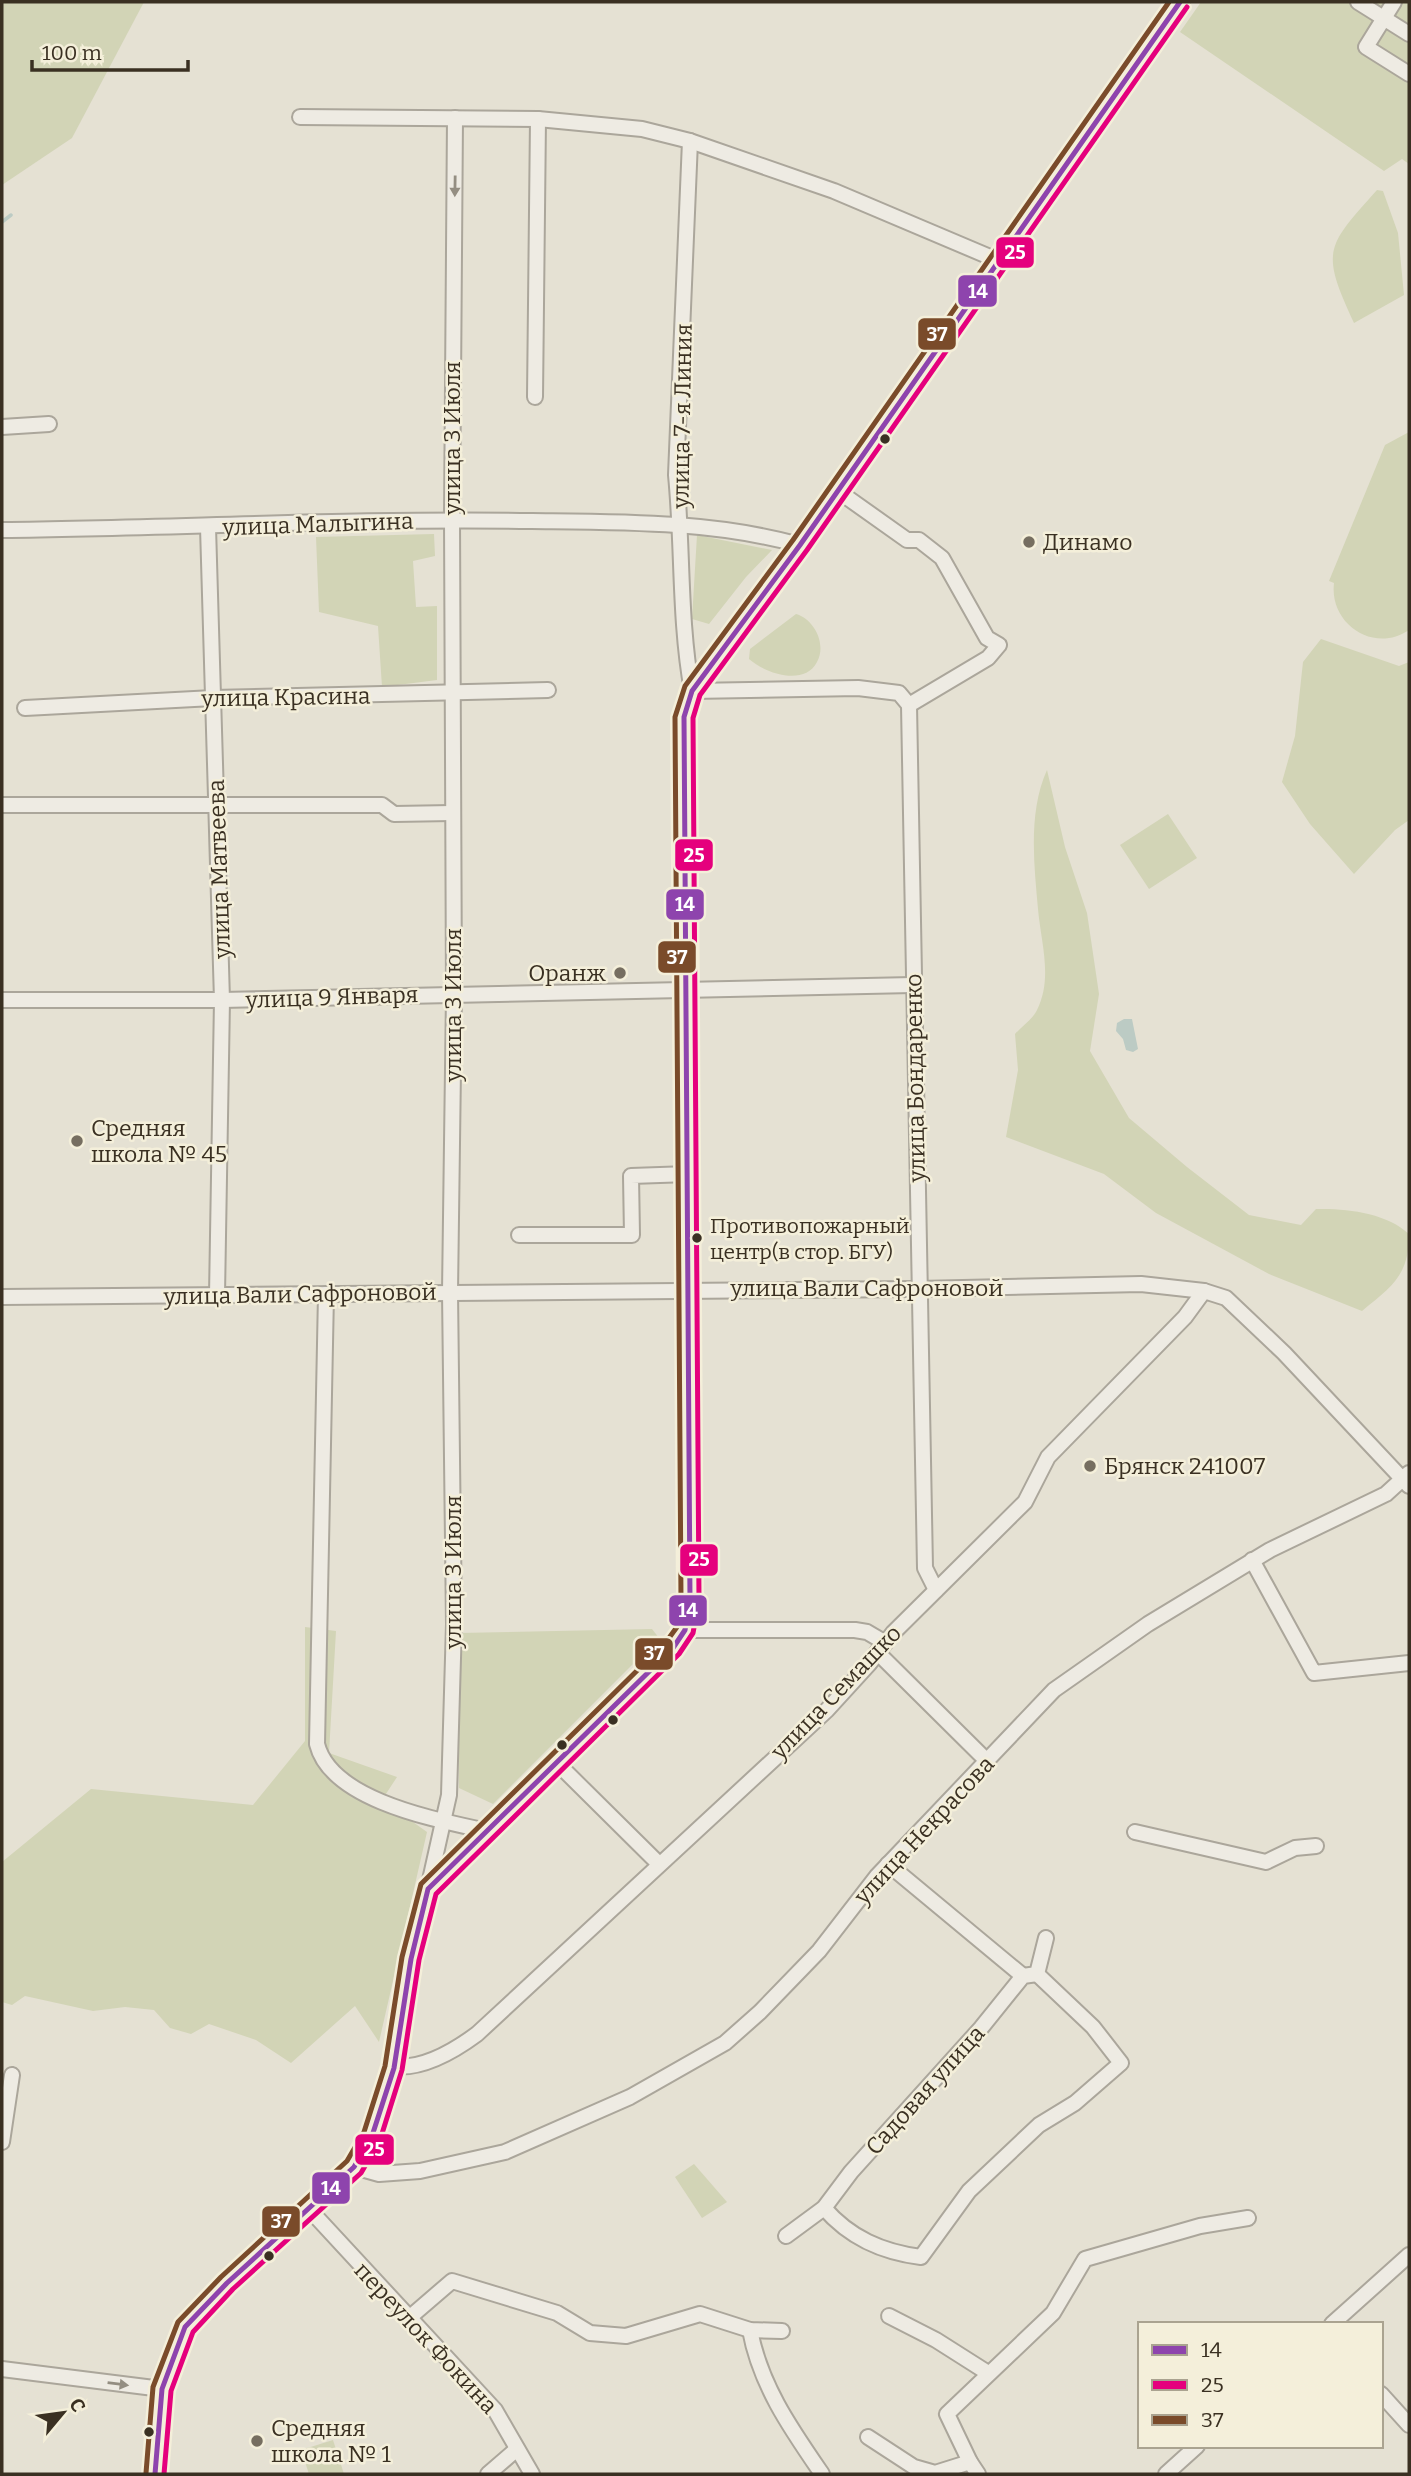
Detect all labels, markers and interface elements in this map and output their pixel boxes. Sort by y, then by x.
scale bar [32,28,187,72]
text: 100 m [42,40,102,66]
one-way arrow [449,176,461,198]
line badge: 25 [995,236,1035,269]
text: 25 [1004,241,1026,264]
line badge: 14 [957,274,998,308]
text: 14 [968,280,988,303]
line badge: 37 [917,317,957,351]
street label: улица 7-я Линия [666,323,698,510]
text: 37 [926,323,948,346]
street label: улица 3 Июля [438,361,466,516]
unlabelled marker [878,432,892,446]
street label: улица Малыгина [221,507,414,541]
place label: Динамо [1043,528,1132,556]
marker: Динамо [1021,534,1037,550]
street label: улица Красина [200,682,371,712]
street label: улица Матвеева [202,778,236,960]
line badge: 25 [674,838,714,872]
text: 25 [683,844,705,867]
line badge: 14 [665,888,705,921]
text: 14 [675,893,695,916]
street label: улица 3 Июля [439,928,467,1083]
line badge: 37 [657,940,697,974]
text: 37 [666,946,688,969]
place label: Оранж [528,959,606,987]
marker: Оранж [612,965,628,981]
street label: улица Бондаренко [899,973,931,1184]
street label: улица 9 Января [244,980,419,1014]
place label: Средняя школа № 45 [91,1114,227,1168]
marker: Средняя школа № 45 [69,1133,85,1149]
place label: Противопожарный центр(в стор. БГУ) [710,1213,910,1265]
marker: Противопожарный центр(в стор. БГУ) [690,1231,704,1245]
street label: улица Вали Сафроновой [730,1274,1004,1302]
street label: улица Вали Сафроновой [162,1278,437,1310]
place label: Брянск 241007 [1104,1452,1266,1480]
marker: Брянск 241007 [1082,1458,1098,1474]
street label: улица 3 Июля [439,1495,467,1650]
line badge: 25 [679,1543,719,1577]
text: 25 [688,1548,710,1571]
line badge: 14 [668,1594,708,1627]
text: 14 [678,1599,698,1622]
street label: улица Семашко [764,1619,907,1766]
line badge: 37 [634,1637,674,1671]
text: 37 [643,1642,665,1665]
unlabelled marker [606,1713,620,1727]
unlabelled marker [555,1738,569,1752]
street label: улица Некрасова [847,1750,1000,1911]
street label: Садовая улица [860,2019,991,2161]
line badge: 25 [354,2133,395,2166]
text: 25 [363,2138,385,2161]
line badge: 14 [311,2171,351,2205]
text: 14 [321,2177,341,2200]
line badge: 37 [261,2205,301,2238]
text: 37 [270,2210,292,2233]
unlabelled marker [262,2249,276,2263]
street label: переулок Фокина [348,2256,504,2420]
legend [1138,2322,1383,2448]
text: 14 [1201,2337,1222,2363]
text: 25 [1201,2372,1224,2398]
north arrow [28,2378,98,2448]
one-way arrow [107,2378,129,2389]
text: С [64,2394,90,2416]
text: 37 [1201,2407,1224,2433]
place label: Средняя школа № 1 [271,2414,391,2468]
unlabelled marker [142,2425,156,2439]
marker: Средняя школа № 1 [249,2433,265,2449]

